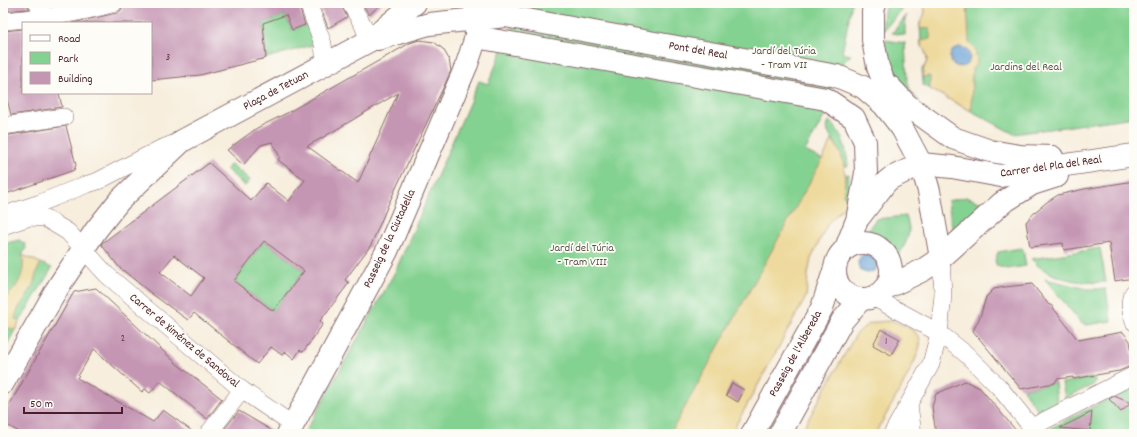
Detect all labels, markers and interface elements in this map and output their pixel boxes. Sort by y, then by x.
legend [22,22,152,94]
text: Road [58,31,80,48]
street label: Pont del Real [667,37,729,65]
park label: Jardí del Túria - Tram VII [752,43,816,74]
text: Park [58,51,79,68]
house number: 3 [166,51,170,65]
park label: Jardins del Real [990,59,1062,76]
street label: Plaça de Tetuan [240,66,312,115]
text: Building [58,71,93,88]
street label: Carrer del Pla del Real [999,151,1103,183]
street label: Passeig de la Ciutadella [360,187,421,291]
park label: Jardí del Túria - Tram VIII [550,240,614,271]
street label: Carrer de Ximénez de Sandoval [125,290,243,392]
street label: Passeig de l'Albereda [765,307,827,400]
house number: 2 [121,332,125,346]
house number: 1 [885,335,887,349]
scale bar [24,389,122,415]
text: 50 m [30,396,53,413]

